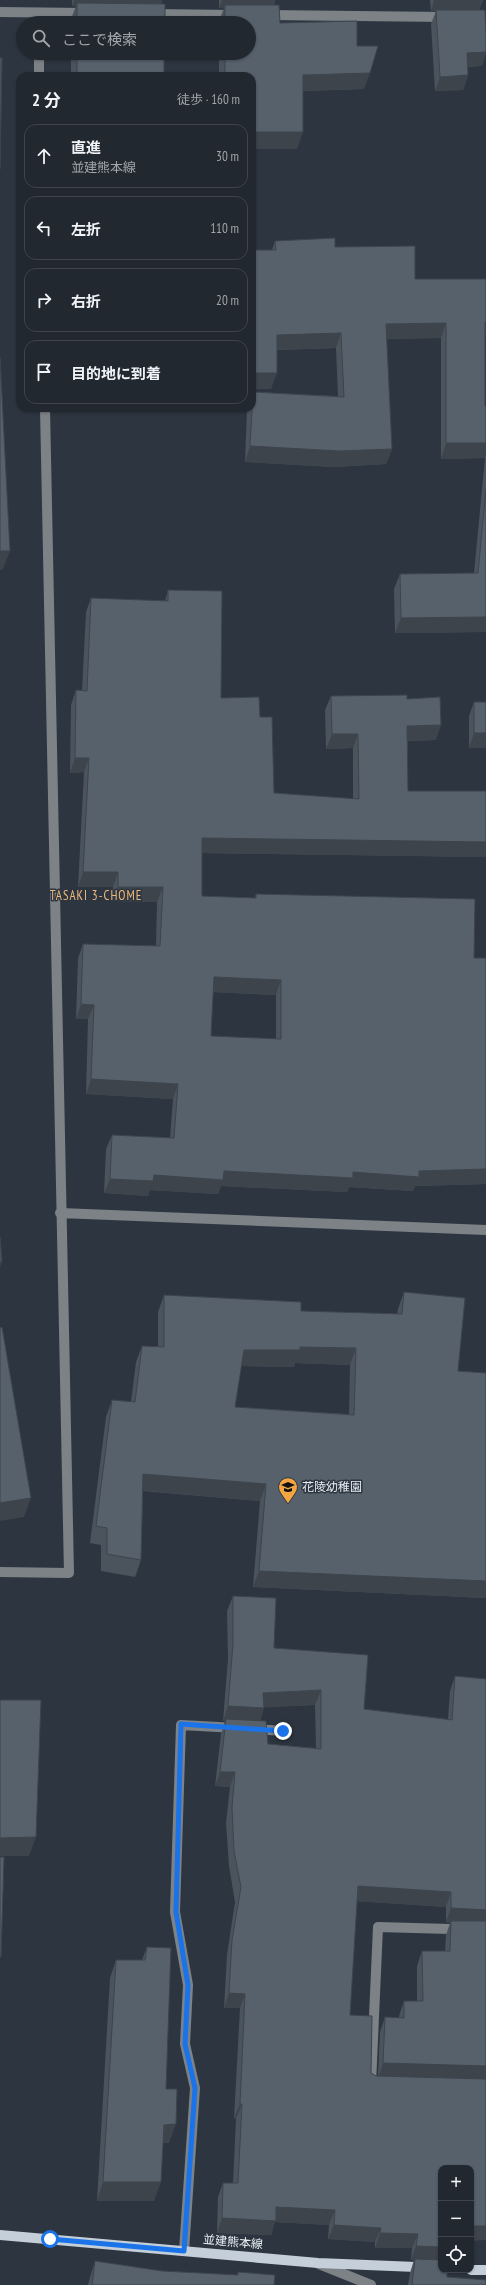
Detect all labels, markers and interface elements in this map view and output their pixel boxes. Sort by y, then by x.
search box [16,16,256,60]
icon: search [30,27,52,49]
text: ここで検索 [62,30,137,49]
text: 2 分 [32,89,61,111]
text: 徒歩 · 160 m [177,91,240,108]
text: 直進 [71,138,101,157]
icon: ahead [33,145,55,167]
text: 30 m [216,148,239,165]
text: 並建熊本線 [71,159,136,176]
icon: left [33,217,55,239]
text: 左折 [71,220,101,239]
text: 110 m [210,220,239,237]
icon: right [33,289,55,311]
text: 右折 [71,292,101,311]
text: 20 m [216,292,239,309]
icon: arrive [33,361,55,383]
text: 目的地に到着 [71,364,161,383]
district label: TASAKI 3-CHOME [50,887,142,904]
school or university icon: 花陵幼稚園 [277,1476,299,1504]
place label: 花陵幼稚園 [302,1479,362,1494]
route end [274,1722,292,1740]
map controls [438,2165,474,2273]
button: + [438,2165,474,2201]
button: − [438,2201,474,2237]
route start [41,2230,59,2248]
street label: 並建熊本線 [202,2231,264,2252]
button: locate [438,2237,474,2273]

